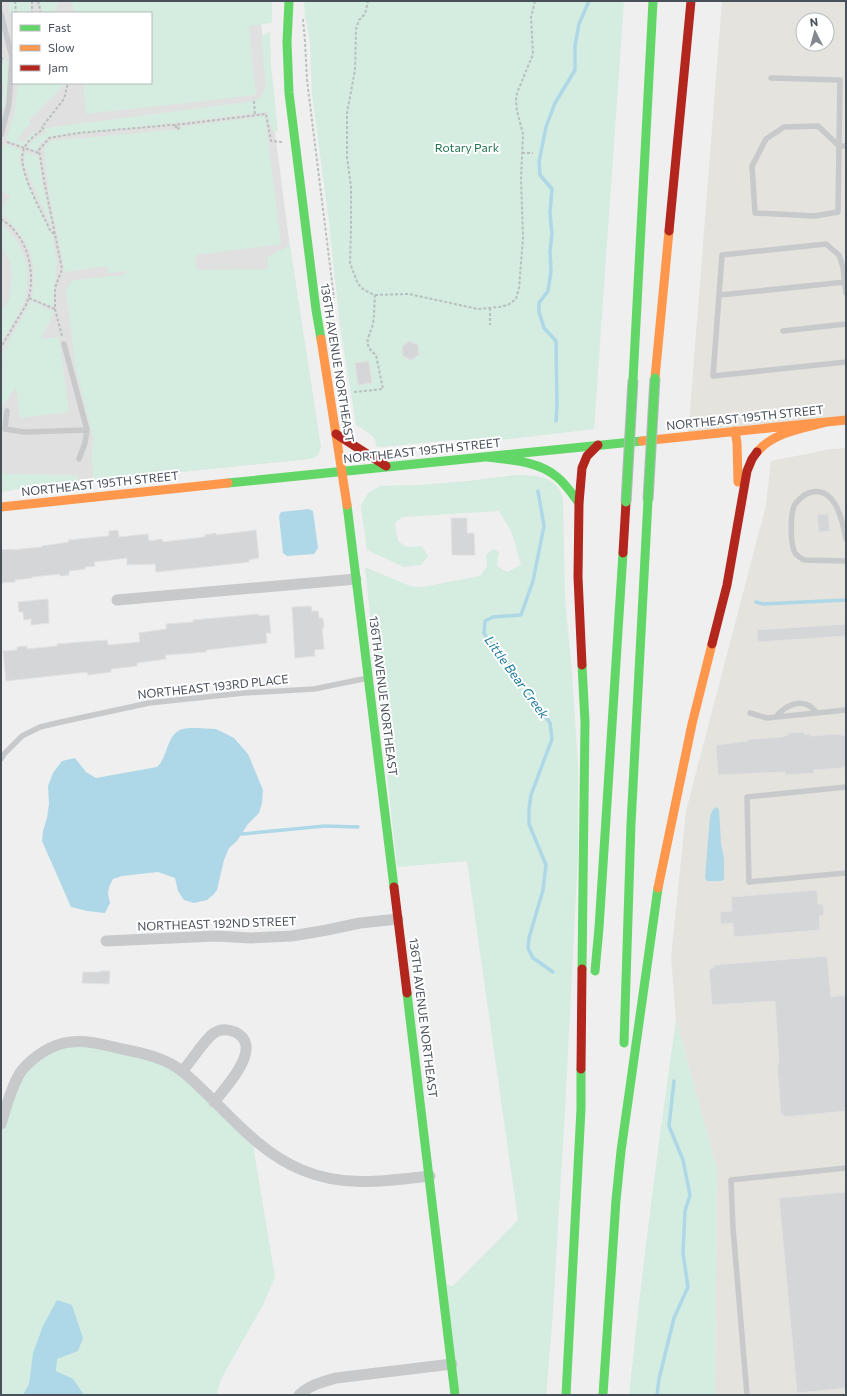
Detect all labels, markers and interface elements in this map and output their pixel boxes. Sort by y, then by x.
legend [12,12,152,84]
north arrow [795,12,835,52]
text: N [809,15,819,28]
text: Fast [48,20,71,34]
text: Slow [48,40,75,54]
text: Jam [48,60,68,75]
park label: Rotary Park [435,140,500,154]
street label: 136TH AVENUE NORTHEAST [318,282,358,444]
street label: NORTHEAST 195TH STREET [666,402,825,432]
street label: NORTHEAST 195TH STREET [343,435,502,465]
street label: NORTHEAST 195TH STREET [21,468,180,498]
street label: 136TH AVENUE NORTHEAST [367,615,401,777]
water label: Little Bear Creek [482,632,553,722]
street label: NORTHEAST 193RD PLACE [137,671,289,701]
street label: NORTHEAST 192ND STREET [137,913,297,933]
street label: 136TH AVENUE NORTHEAST [407,937,441,1099]

